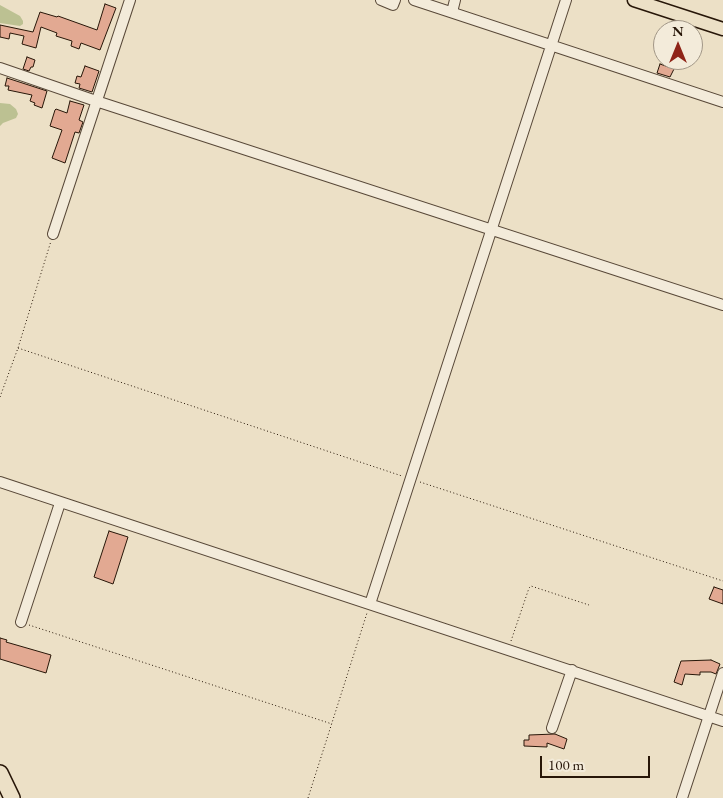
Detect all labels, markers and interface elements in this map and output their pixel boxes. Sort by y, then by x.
north arrow [653,20,703,70]
text: N [672,22,684,40]
scale bar [543,746,653,778]
text: 100 m [548,755,584,774]

